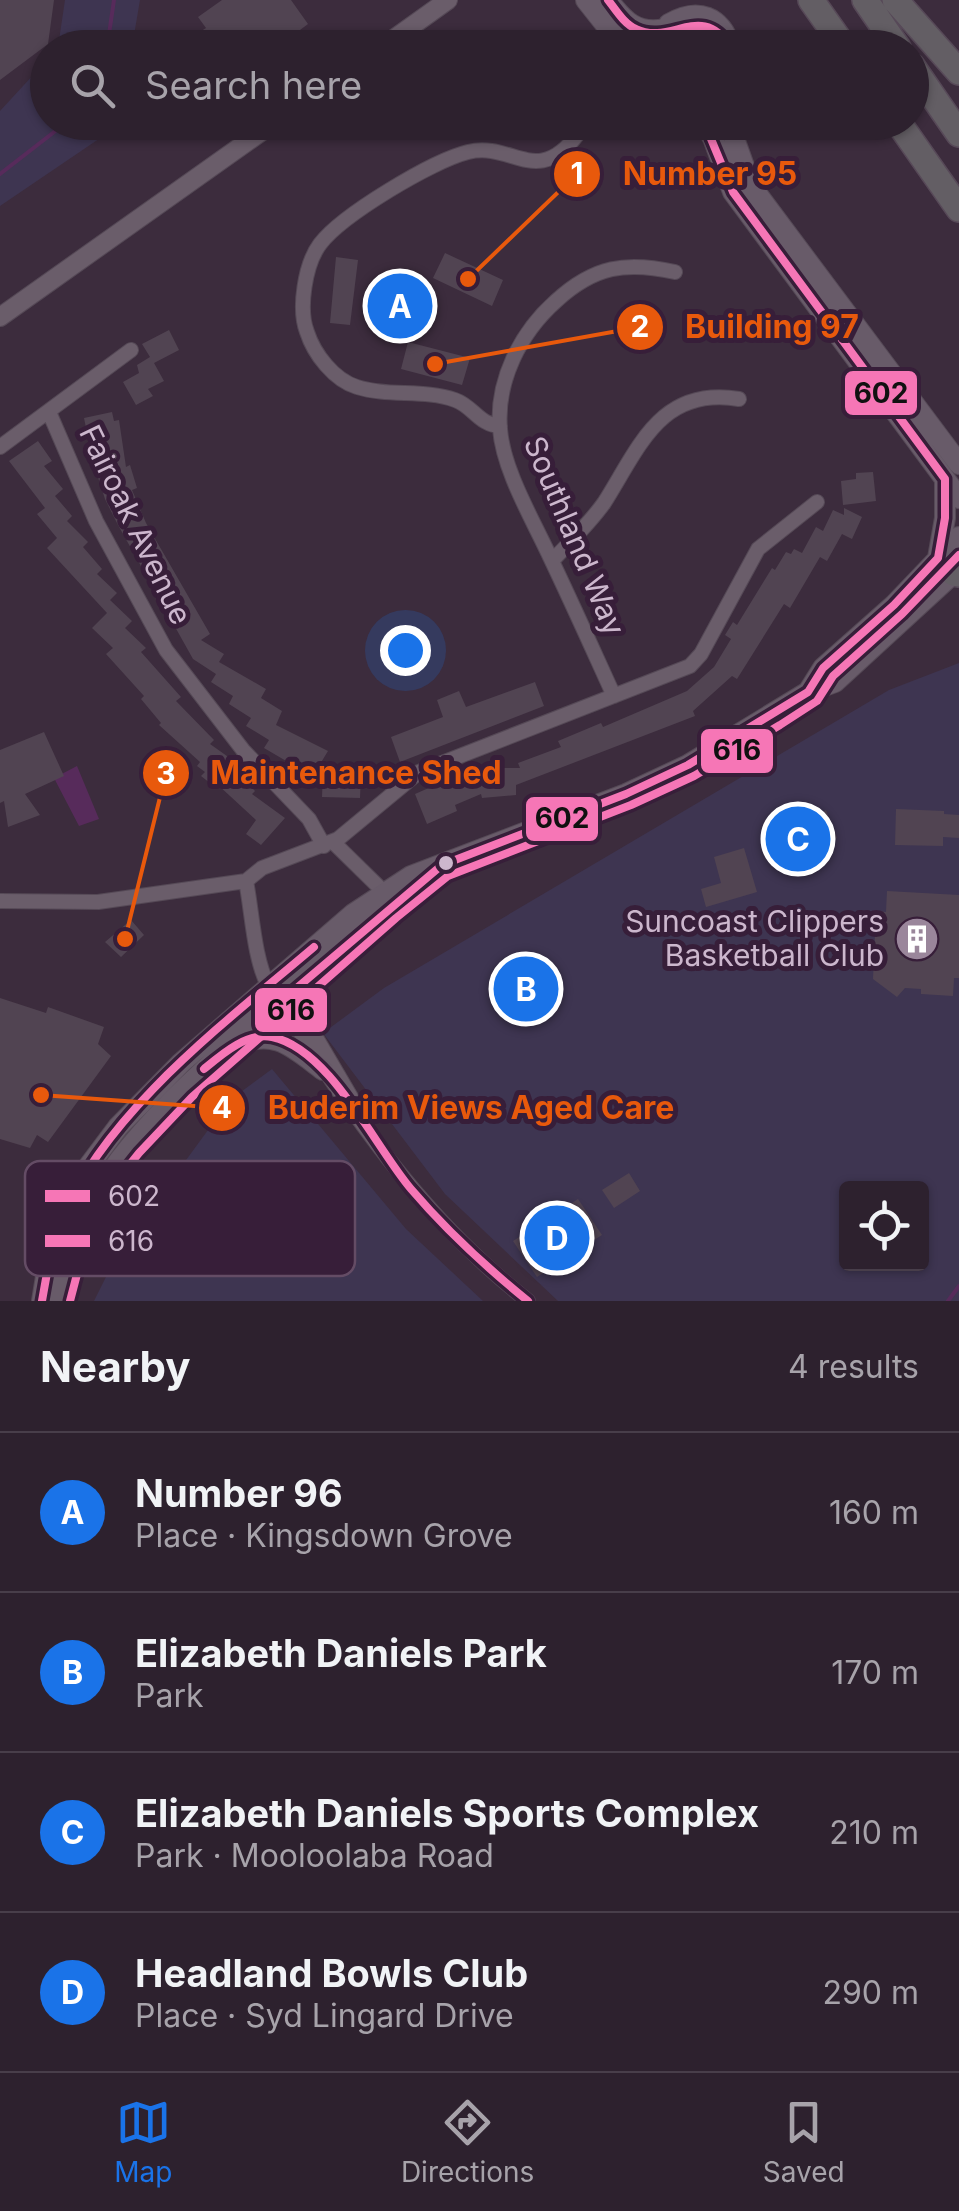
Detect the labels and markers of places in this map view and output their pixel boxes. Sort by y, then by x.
callout: Number 95 [552,143,817,205]
pin: A [368,268,432,344]
callout: Building 97 [615,296,878,358]
callout: Maintenance Shed [141,742,522,804]
pin: C [766,802,830,876]
unlabelled marker [436,853,456,873]
place label: Suncoast Clippers Basketball Club [625,903,884,973]
building icon: Suncoast Clippers Basketball Club [894,916,940,962]
pin: B [494,952,558,1026]
callout: Buderim Views Aged Care [197,1077,694,1139]
pin: D [524,1200,590,1276]

